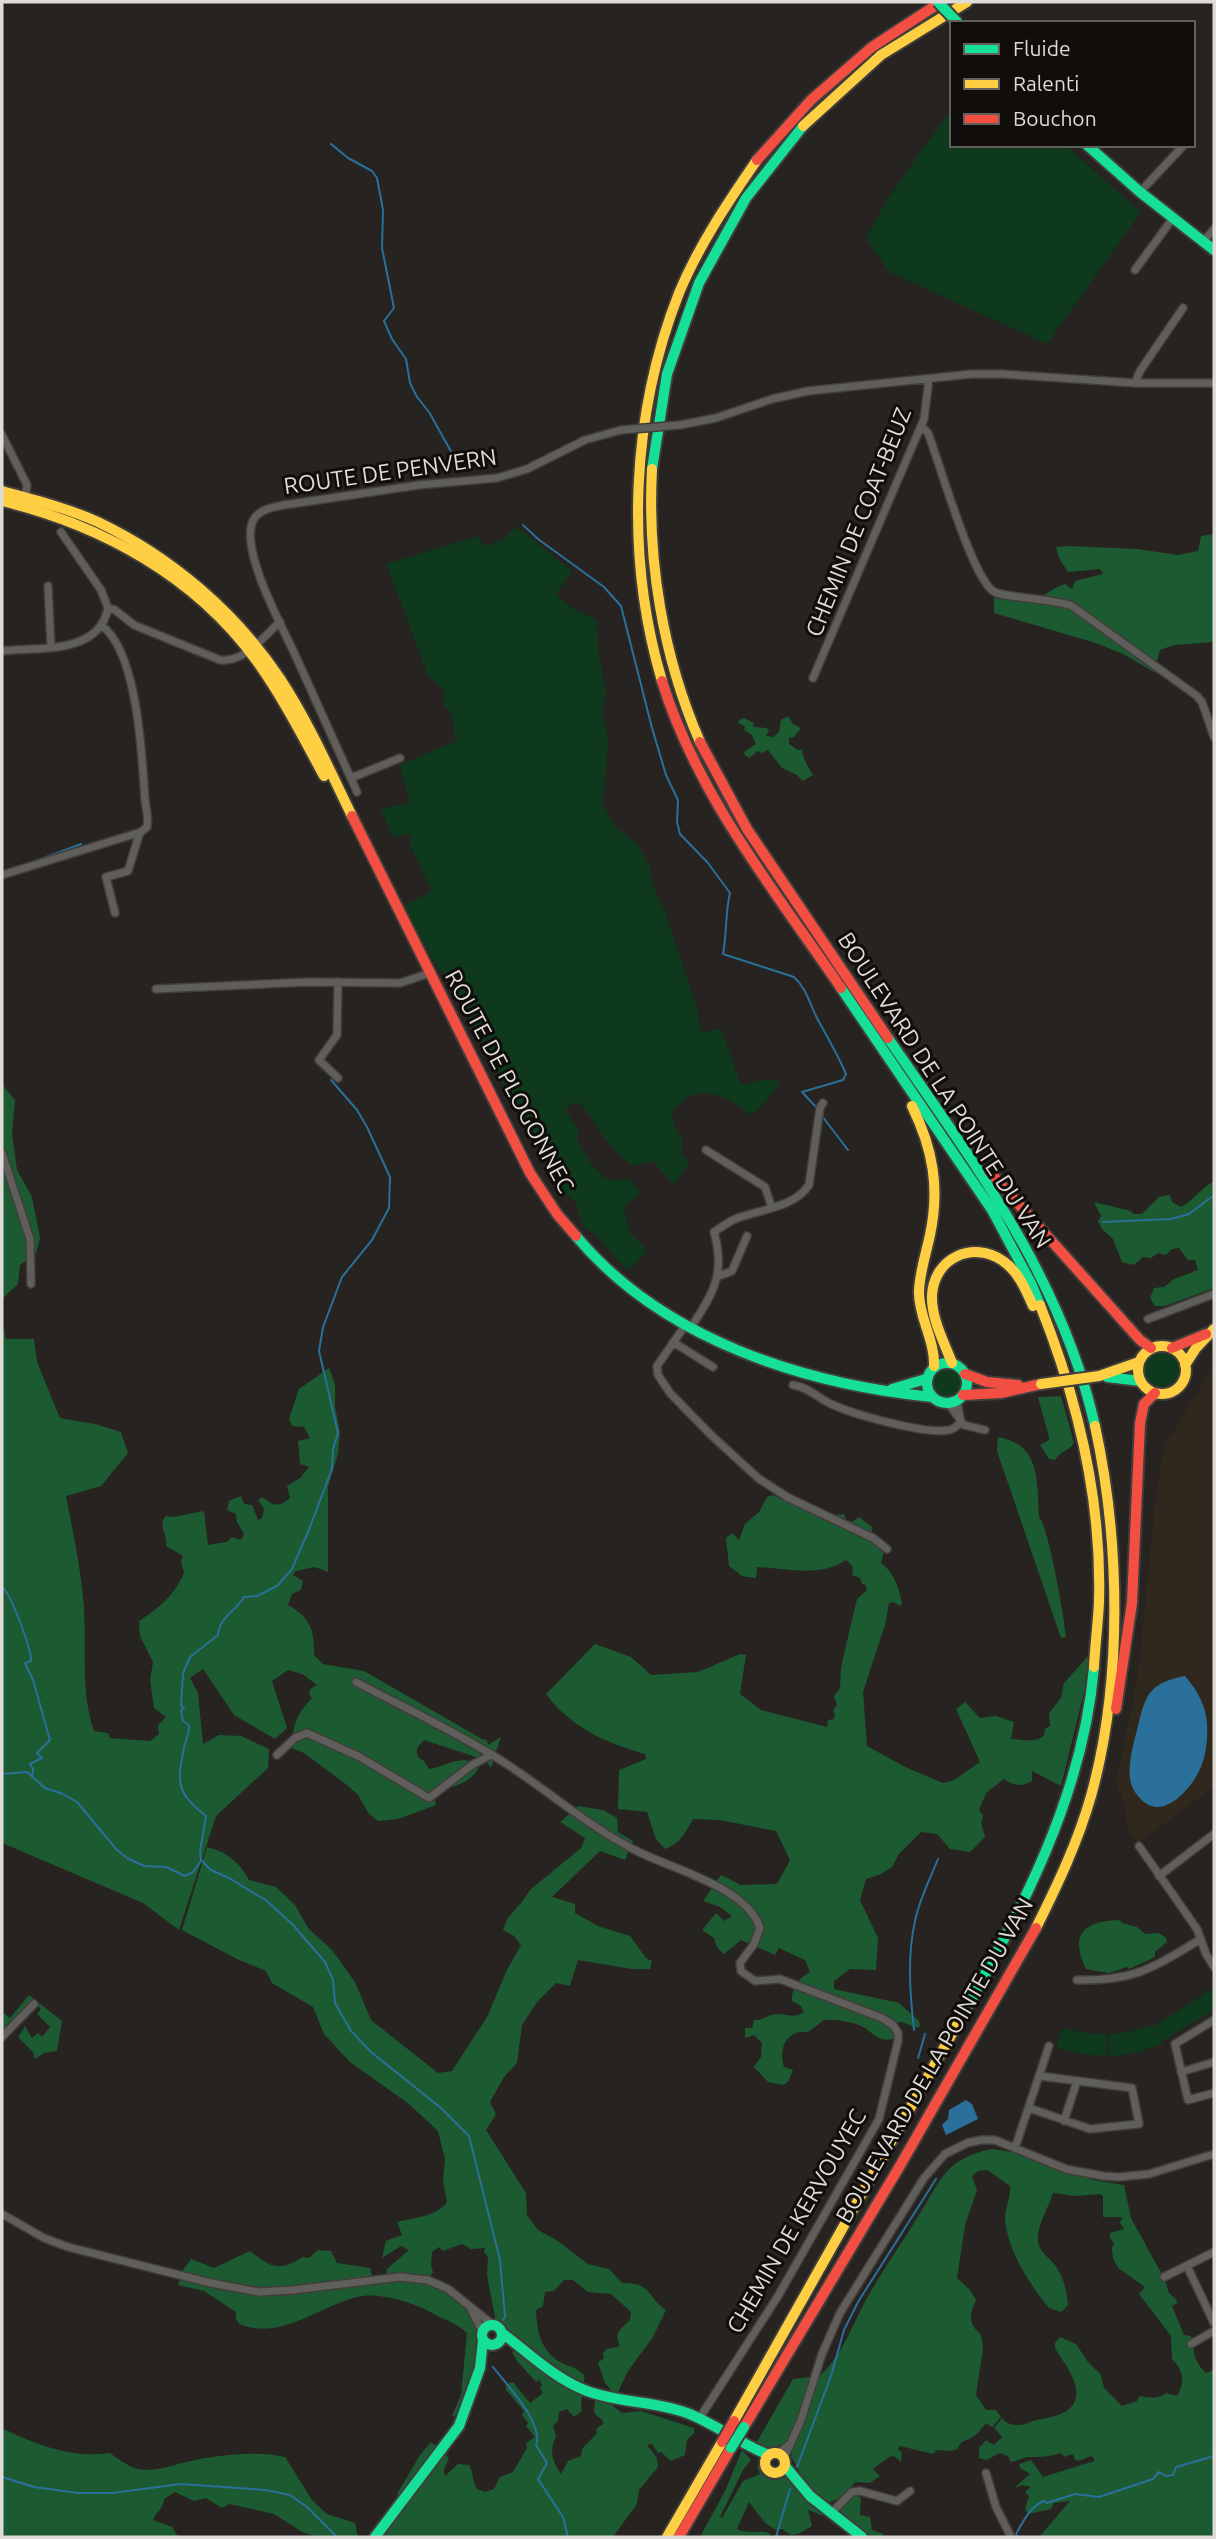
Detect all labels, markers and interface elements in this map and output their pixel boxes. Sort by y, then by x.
legend [950,21,1195,147]
text: Fluide [1013,36,1071,60]
text: Ralenti [1013,71,1079,95]
text: Bouchon [1013,106,1097,130]
street label: CHEMIN DE COAT-BEUZ [801,404,915,640]
street label: ROUTE DE PENVERN [282,444,498,498]
street label: BOULEVARD DE LA POINTE DU VAN [834,928,1056,1252]
street label: ROUTE DE PLOGONNEC [441,965,579,1197]
street label: BOULEVARD DE LA POINTE DU VAN [830,1893,1038,2227]
street label: CHEMIN DE KERVOUYEC [722,2105,870,2337]

